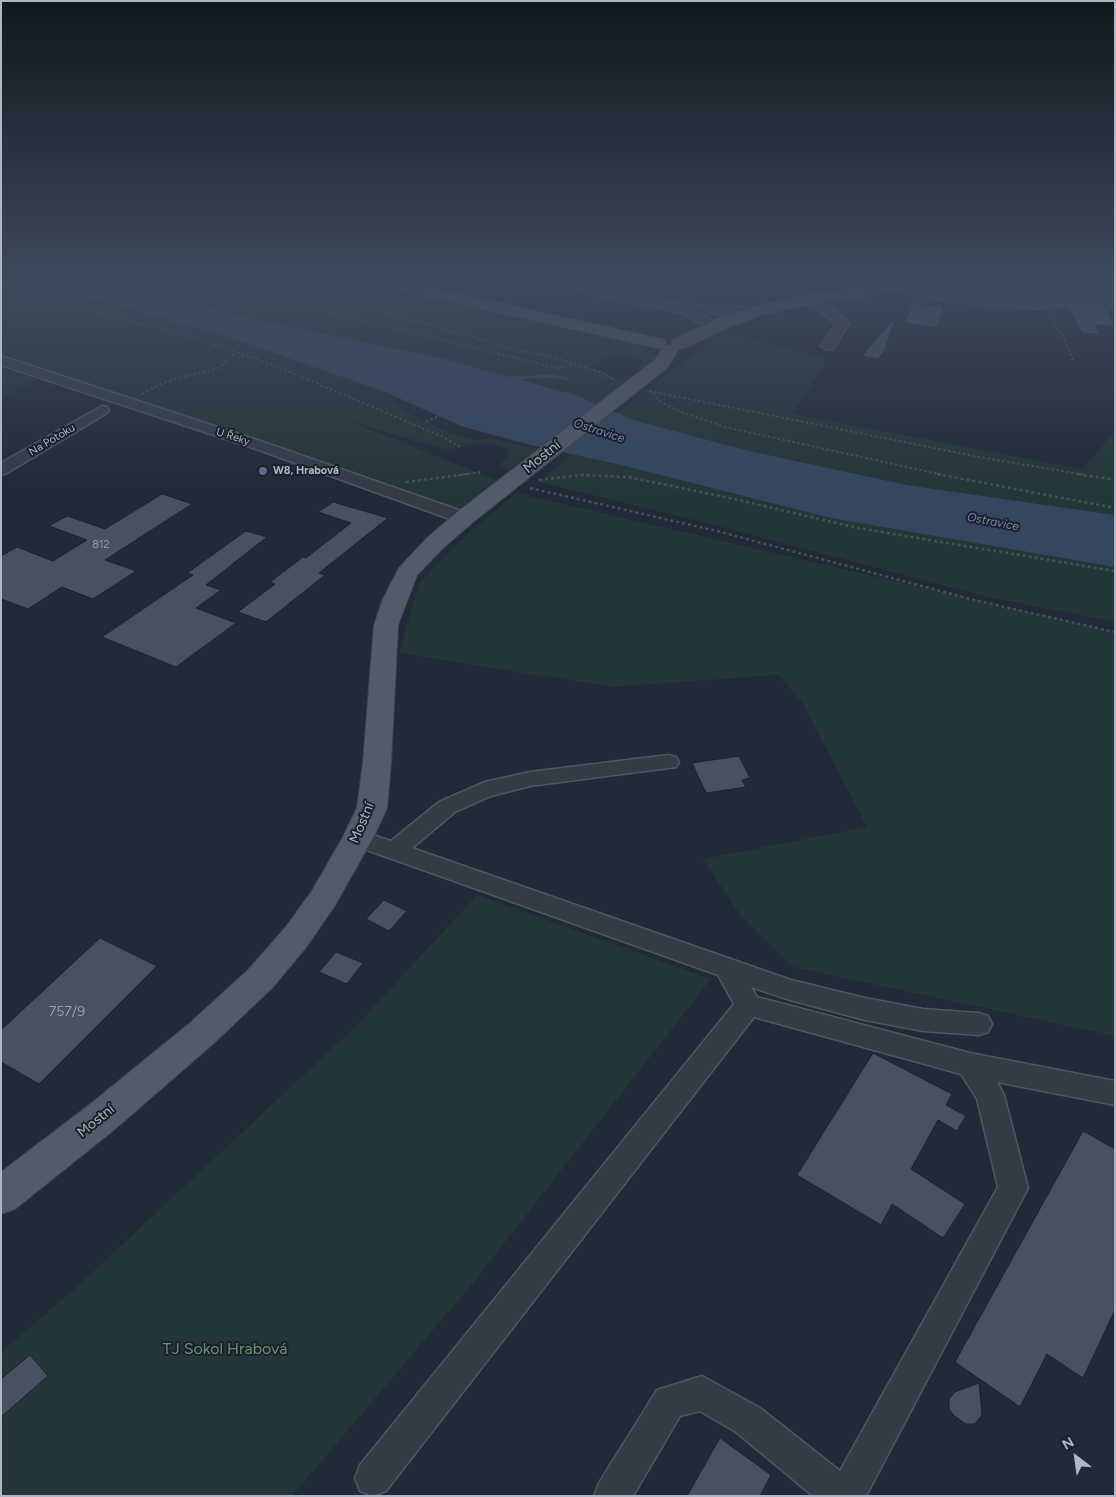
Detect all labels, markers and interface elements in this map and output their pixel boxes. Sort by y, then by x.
water label: Ostravice [572,416,626,446]
street label: Na Potoku [27,421,77,459]
street label: U Řeky [215,425,251,449]
street label: Mostní [520,437,564,477]
place label: W8, Hrabová [273,464,339,478]
marker: W8, Hrabová [257,465,269,477]
water label: Ostravice [966,510,1020,534]
house number: 812 [92,538,110,552]
street label: Mostní [346,800,378,846]
house number: 757/9 [49,1004,85,1020]
street label: Mostní [74,1101,118,1141]
park label: TJ Sokol Hrabová [163,1339,287,1359]
north arrow [1051,1432,1101,1482]
text: N [1059,1434,1077,1454]

